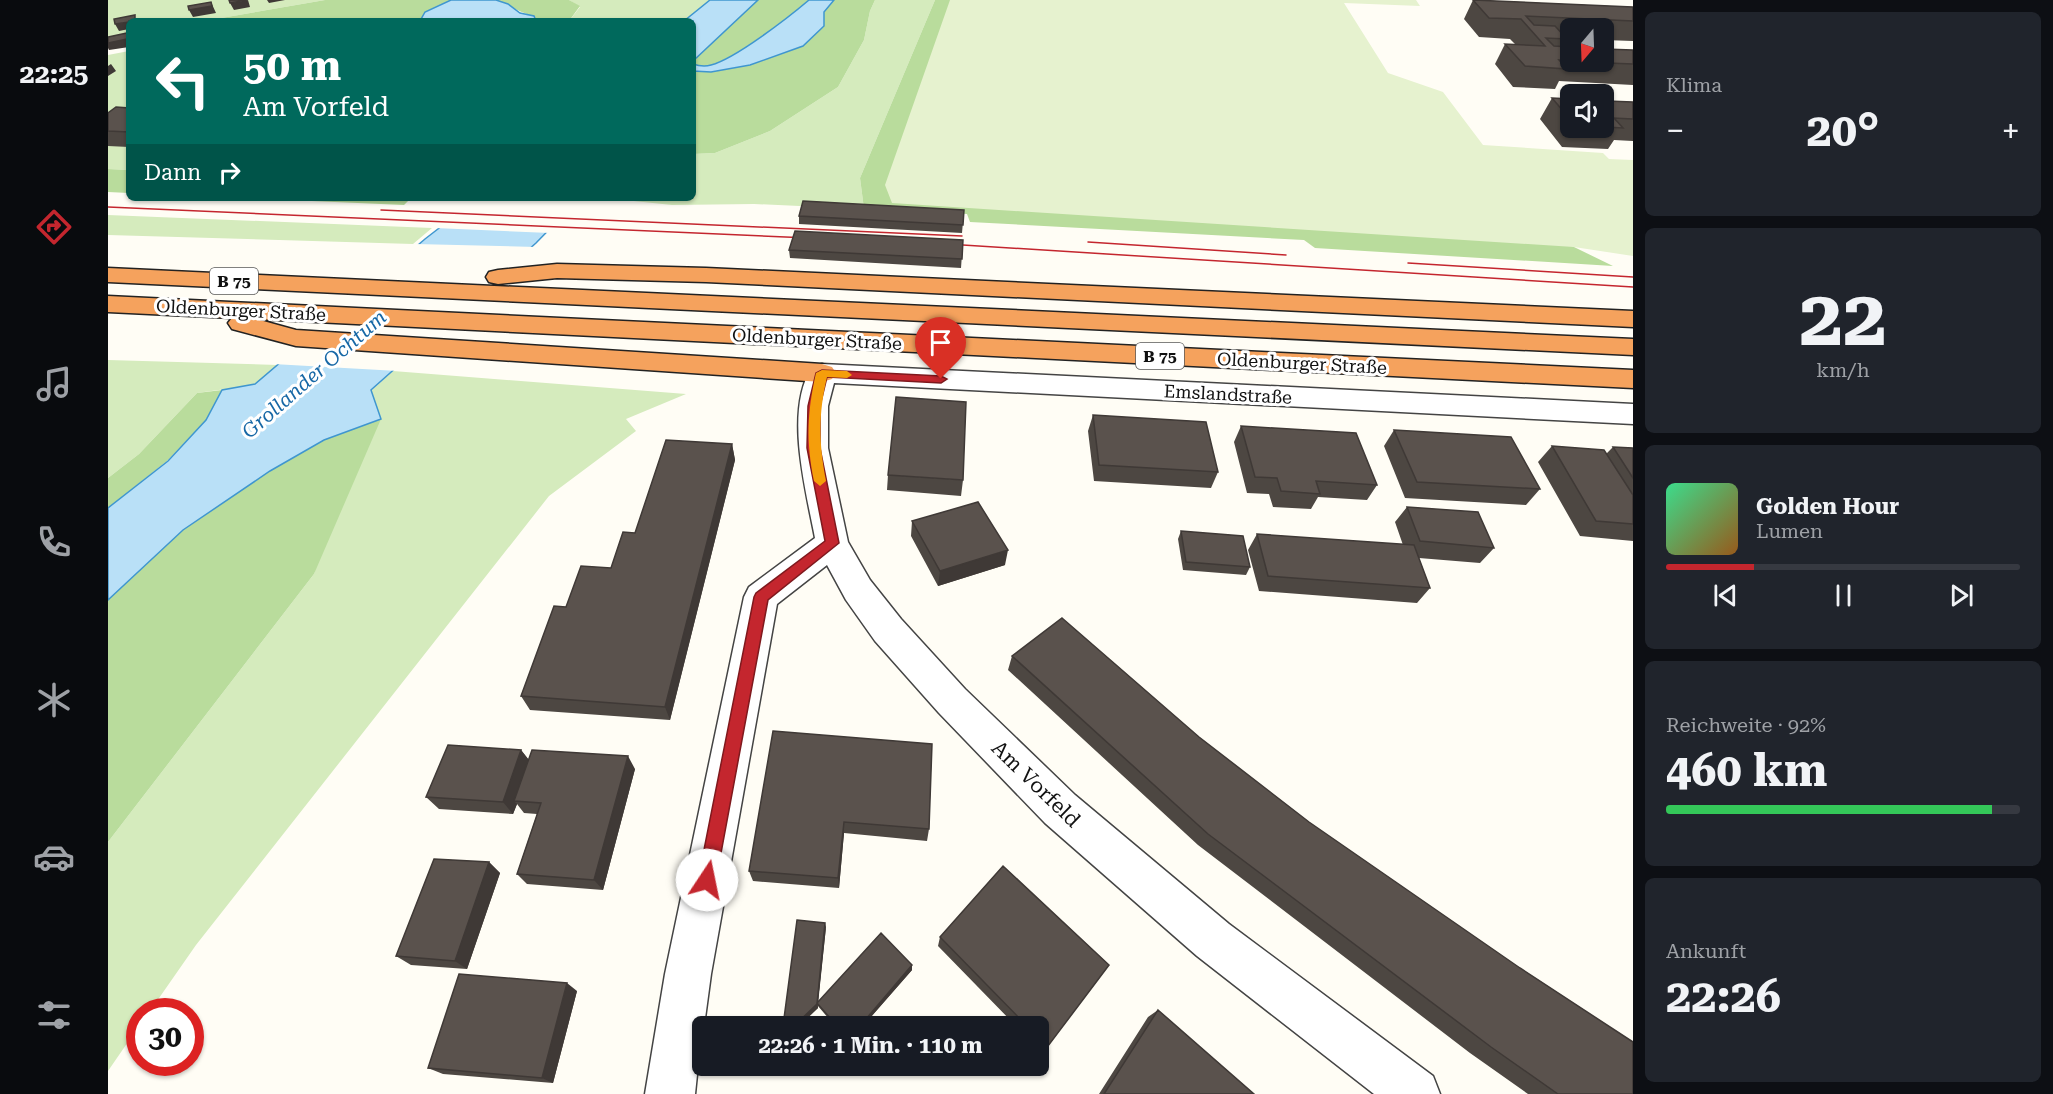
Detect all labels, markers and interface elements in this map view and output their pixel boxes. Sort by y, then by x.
north arrow [1560,18,1614,72]
map controls [1560,18,1614,138]
text: 50 m [243,41,341,90]
icon: left [144,42,222,120]
text: 22:25 [20,58,88,90]
text: Klima [1666,73,1722,97]
button: sound [1560,84,1614,138]
text: Am Vorfeld [243,91,389,123]
text: 20° [1807,104,1879,157]
text: − [1666,111,1684,150]
text: + [2002,111,2020,150]
icon: right [213,156,246,189]
text: Dann [144,160,201,185]
icon: directions [33,206,75,248]
road number: B 75 [210,268,258,294]
text: 22 [1799,273,1887,364]
street label: Oldenburger Straße [156,295,327,325]
water label: Grollander Ochtum [237,305,391,443]
pin [915,317,966,379]
street label: Oldenburger Straße [732,324,903,354]
icon: arrive [924,326,957,359]
road number: B 75 [1136,343,1184,369]
street label: Oldenburger Straße [1217,348,1388,378]
text: km/h [1816,358,1870,382]
icon: music [33,363,75,405]
street label: Emslandstraße [1163,380,1293,408]
text: Golden Hour [1756,494,1899,519]
text: Lumen [1756,519,1823,543]
icon: phone [33,521,75,563]
icon: previous [1709,579,1742,612]
icon: pause [1827,579,1860,612]
icon: next [1945,579,1978,612]
icon: climate [33,679,75,721]
text: Reichweite · 92% [1666,713,1826,737]
street label: Am Vorfeld [987,736,1086,832]
text: 460 km [1666,744,1827,797]
icon: car [33,836,75,878]
position arrow [675,848,739,912]
text: Ankunft [1666,939,1746,963]
text: 22:26 [1666,970,1781,1023]
icon: filters [33,994,75,1036]
speed limit sign: 30 [126,998,204,1076]
text: 22:26 · 1 Min. · 110 m [758,1033,983,1058]

